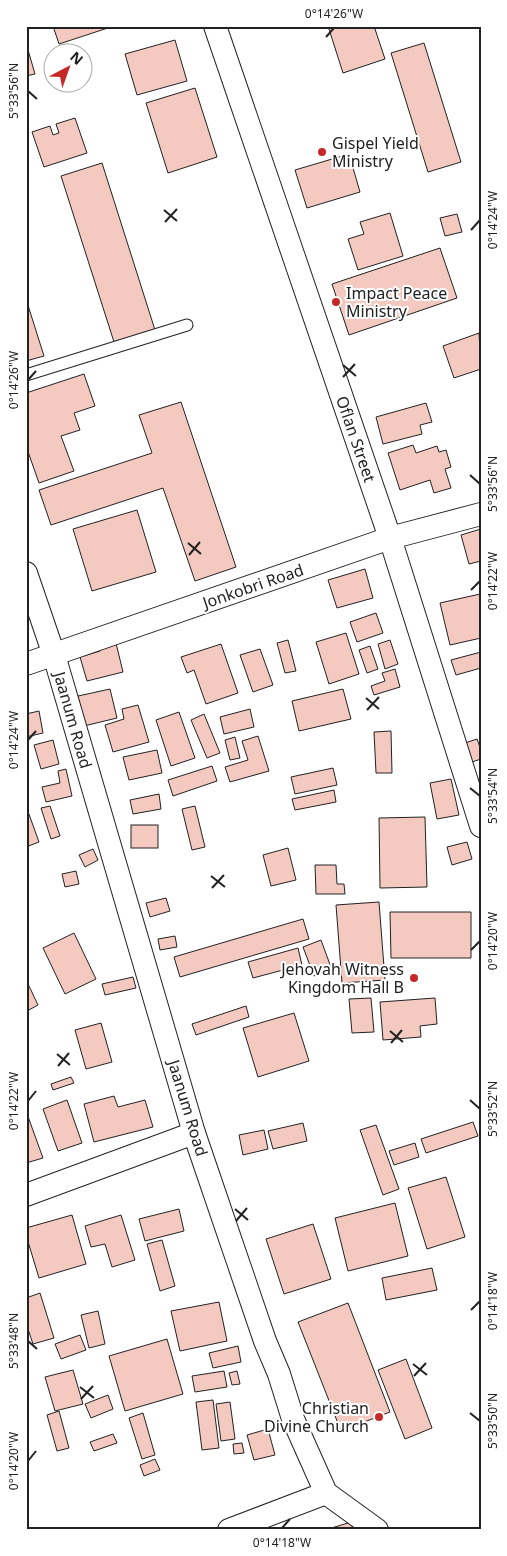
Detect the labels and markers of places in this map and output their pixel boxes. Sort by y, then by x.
place label: Gispel Yield Ministry [332,132,419,172]
marker: Gispel Yield Ministry [316,146,328,158]
place label: Impact Peace Ministry [346,282,447,322]
marker: Impact Peace Ministry [330,296,342,308]
place label: Jehovah Witness Kingdom Hall B [279,958,404,998]
marker: Jehovah Witness Kingdom Hall B [408,972,420,984]
place label: Christian Divine Church [264,1397,369,1437]
marker: Christian Divine Church [373,1411,385,1423]

